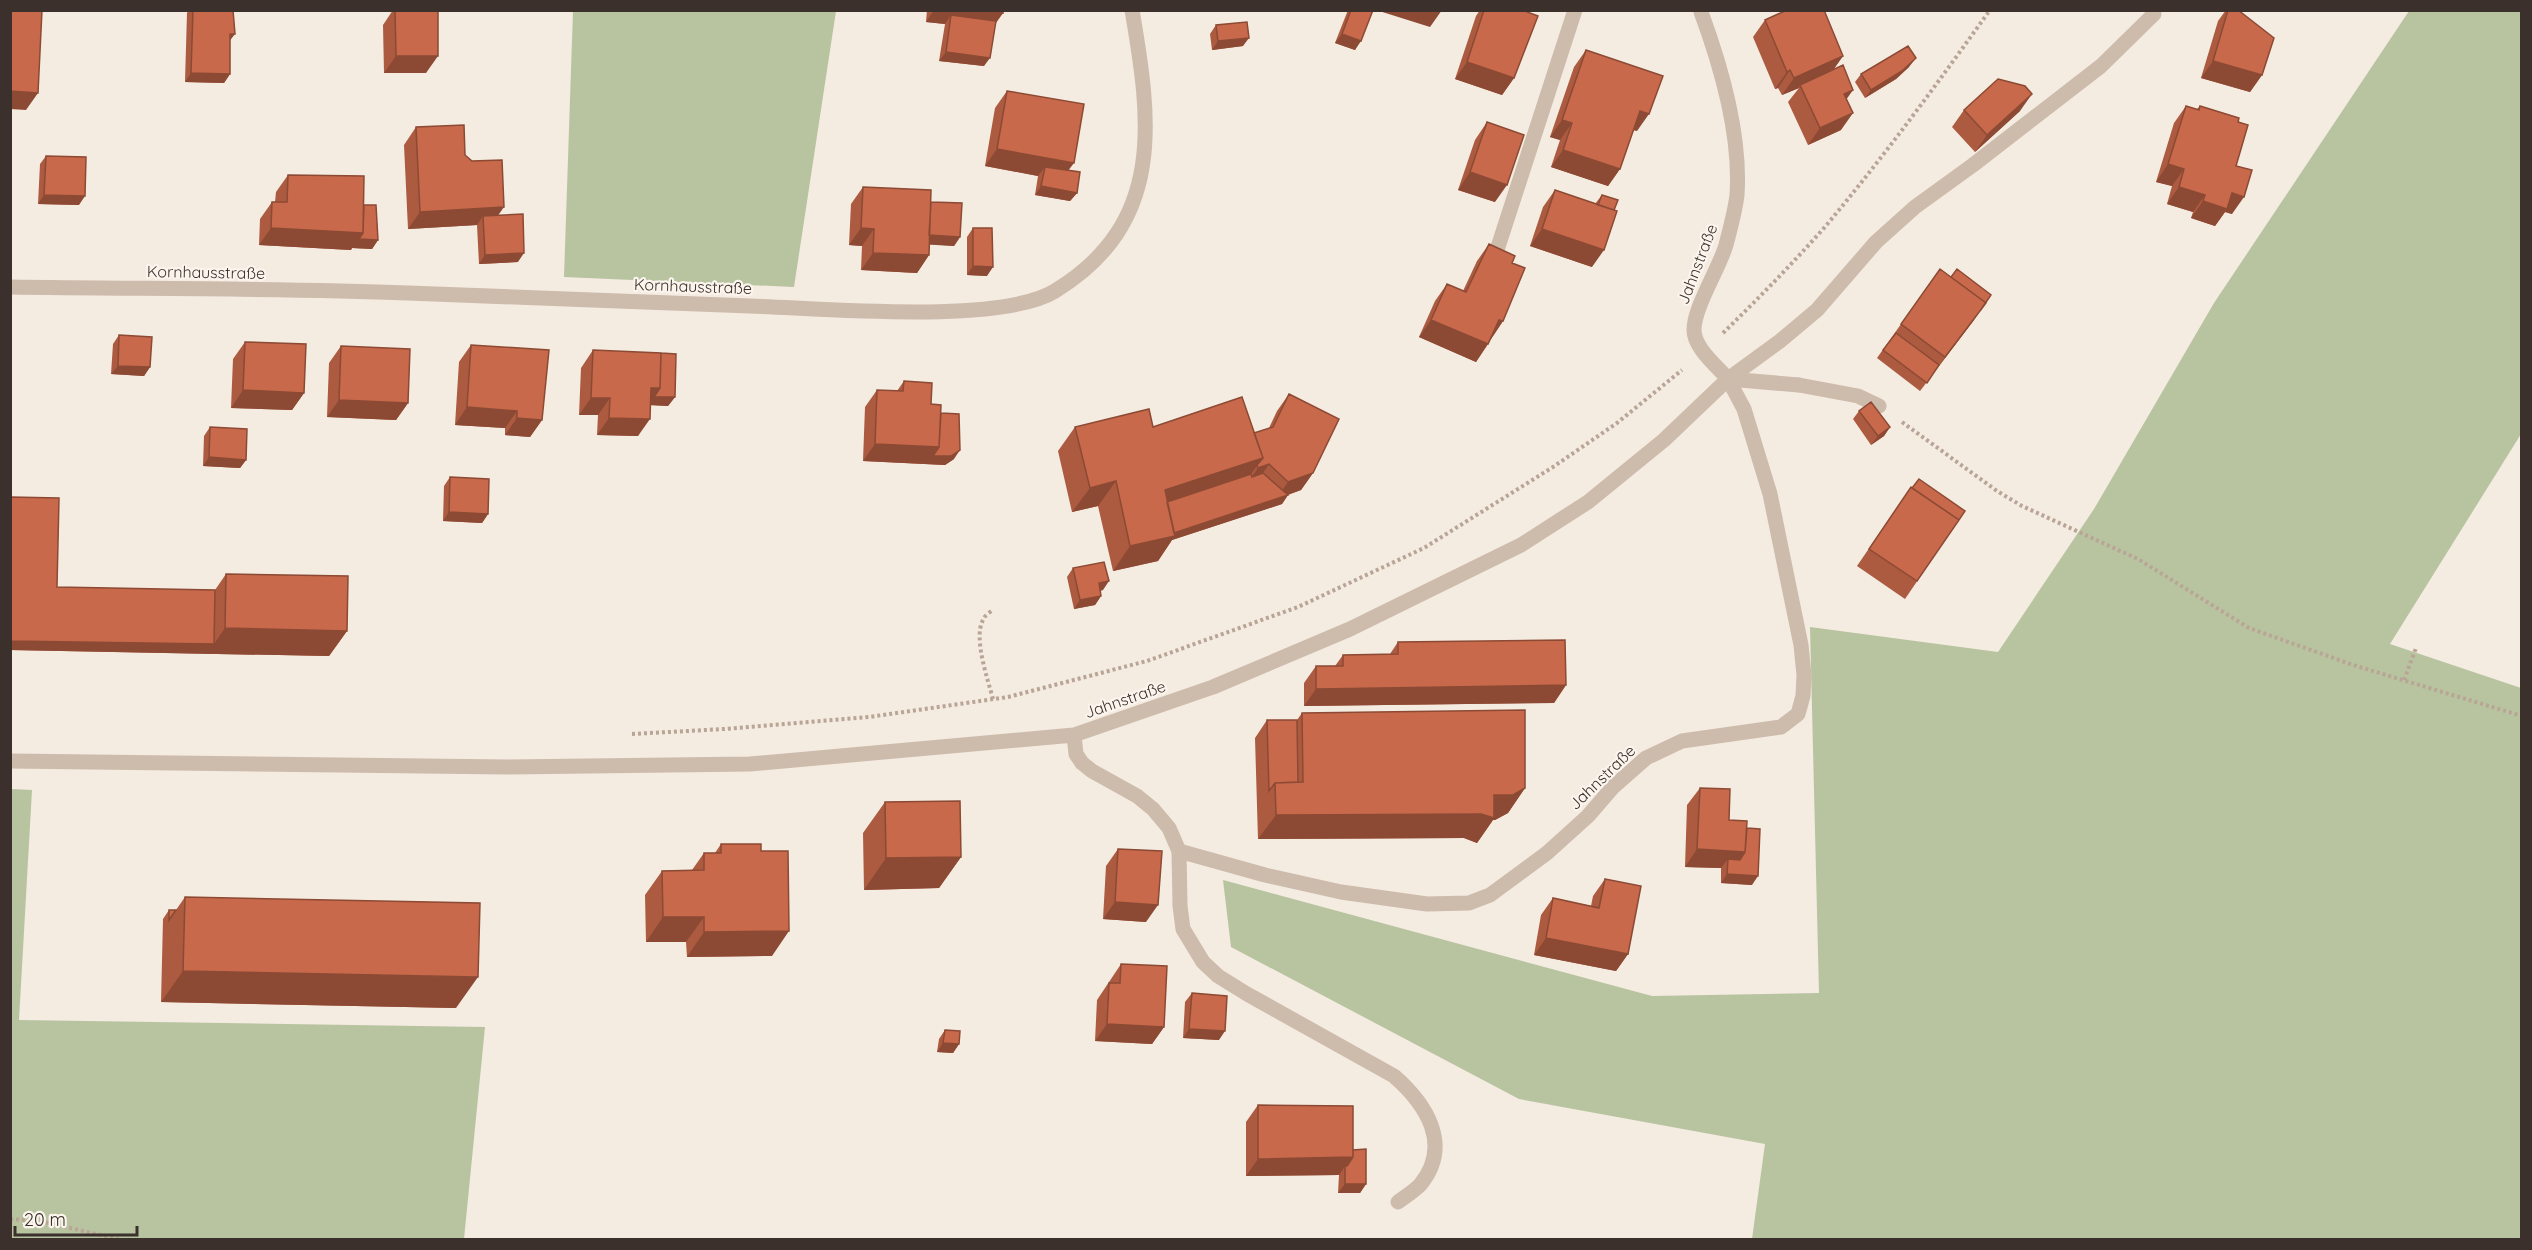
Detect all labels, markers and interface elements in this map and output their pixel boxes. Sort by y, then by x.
street label: Jahnstraße [1673,221,1721,307]
street label: Kornhausstraße [147,261,265,283]
street label: Kornhausstraße [634,274,752,298]
street label: Jahnstraße [1082,676,1168,722]
street label: Jahnstraße [1565,740,1639,814]
scale bar [15,1199,136,1237]
text: 20 m [24,1208,66,1231]

